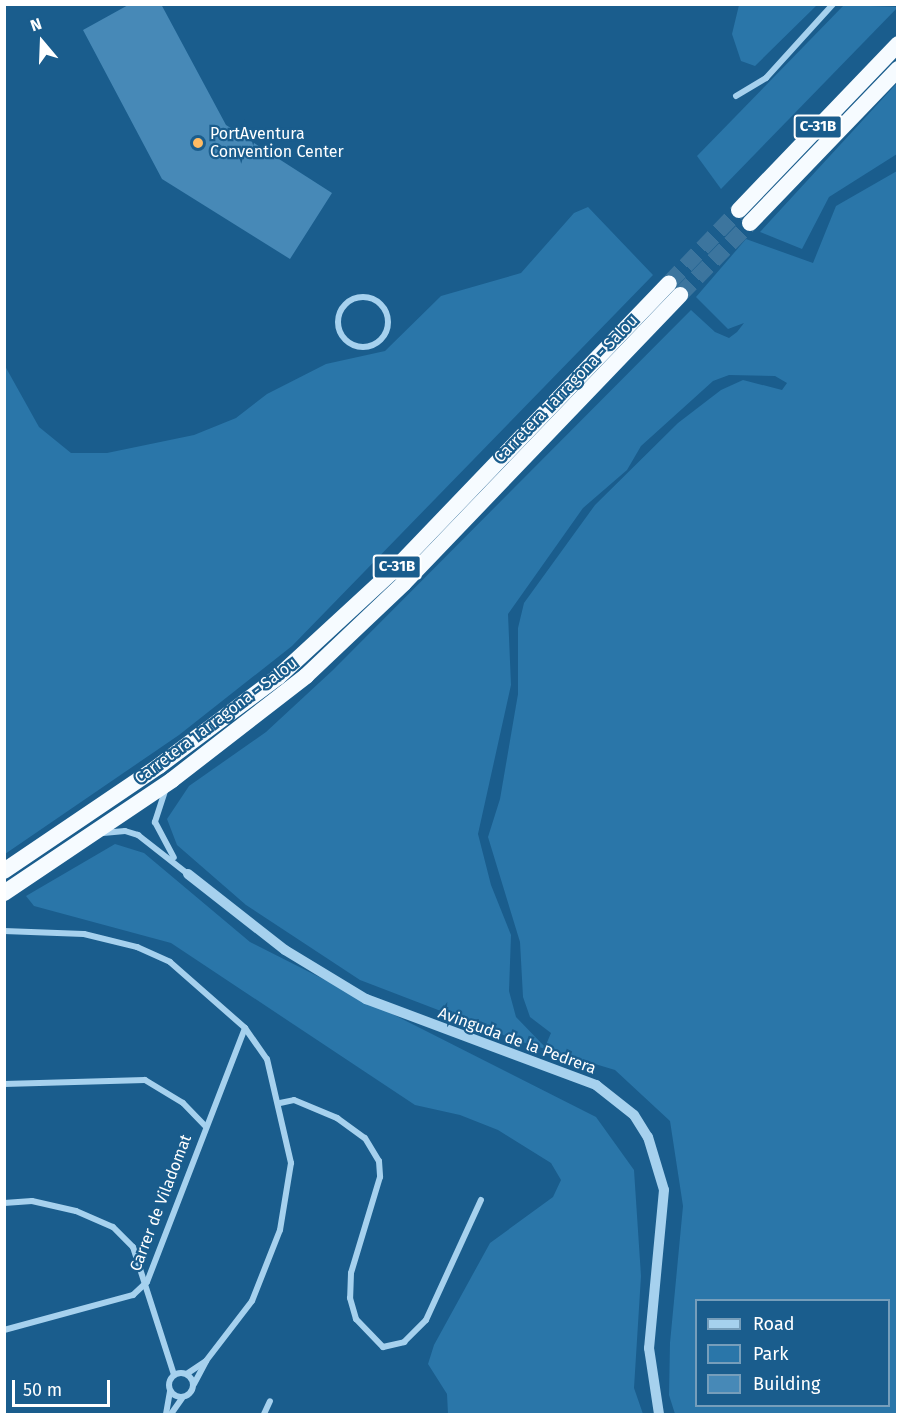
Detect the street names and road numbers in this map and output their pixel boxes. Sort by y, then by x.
road number: C-31B [792,115,844,139]
street label: Carretera Tarragona - Salou [490,311,642,467]
road number: C-31B [372,555,422,579]
street label: Carretera Tarragona - Salou [131,654,301,788]
street label: Avinguda de la Pedrera [435,1003,599,1079]
street label: Carrer de Viladomat [126,1132,196,1274]

